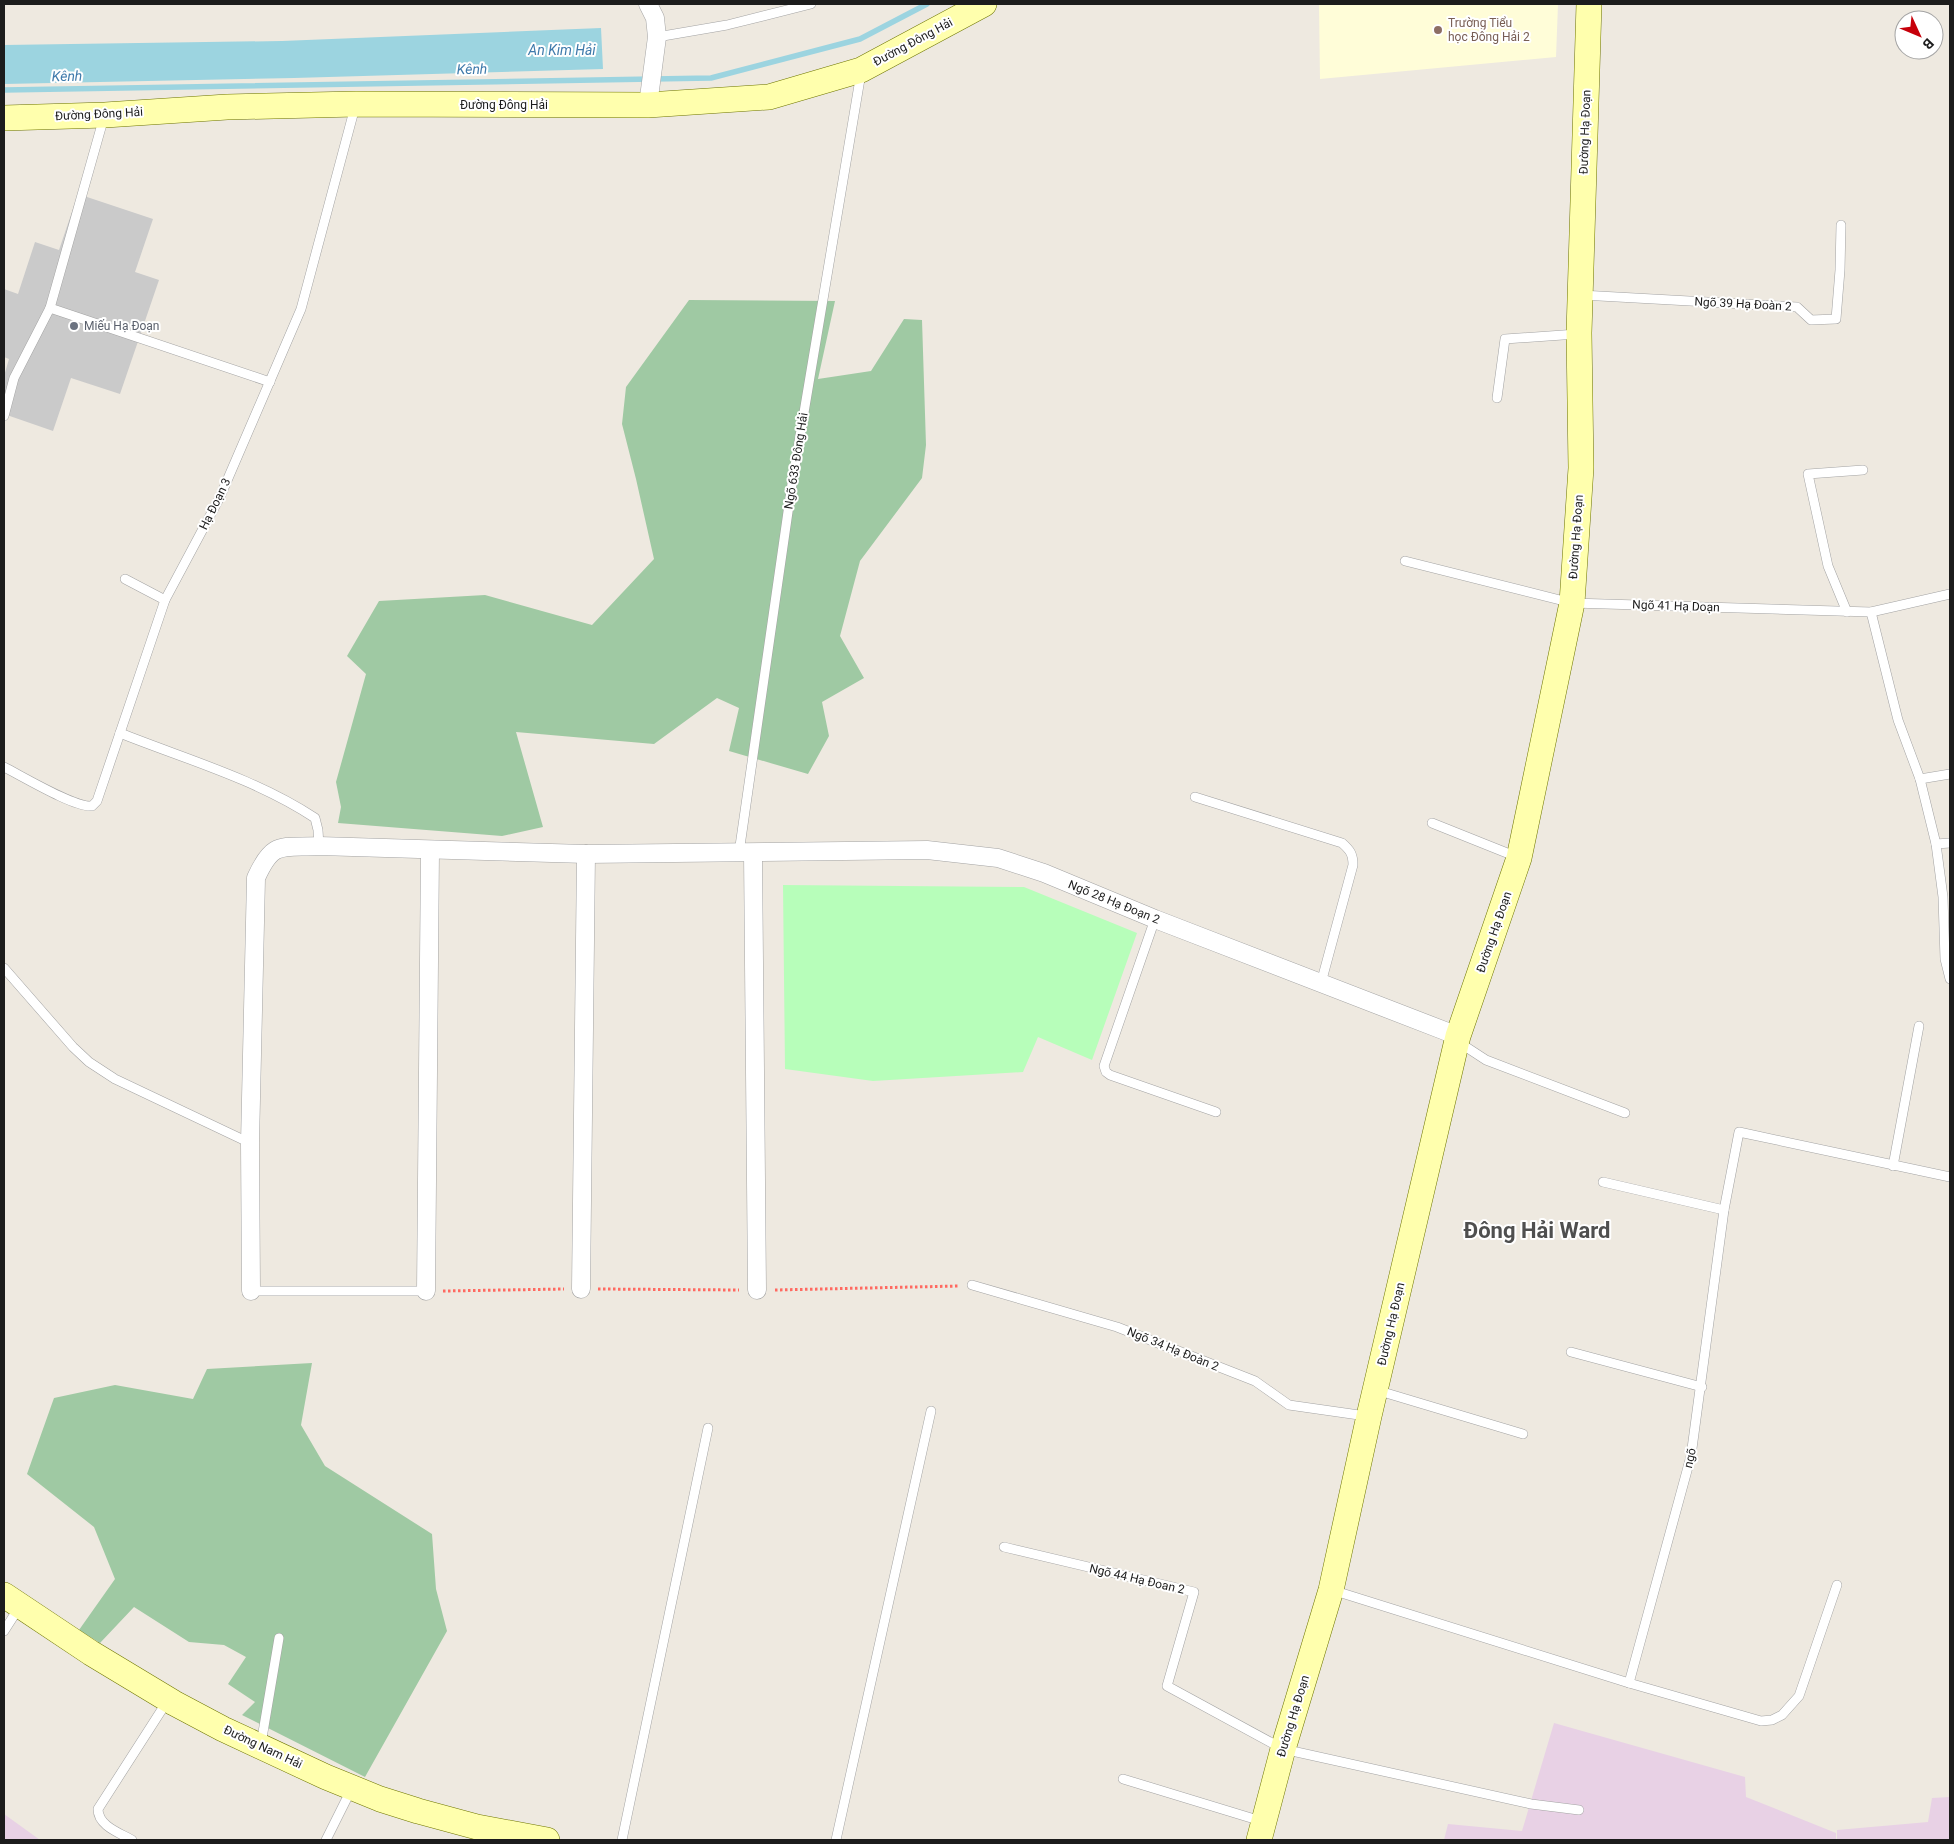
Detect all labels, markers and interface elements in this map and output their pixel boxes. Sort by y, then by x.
north arrow [1894,10,1944,60]
street label: Đường Đông Hải [871,15,955,69]
place label: Trường Tiểu học Đông Hải 2 [1448,16,1530,44]
marker: Trường Tiểu học Đông Hải 2 [1432,24,1444,36]
text: B [1919,35,1937,53]
water label: An Kim Hải [527,42,596,58]
water label: Kênh [457,61,487,77]
water label: Kênh [52,68,82,84]
street label: Đường Hạ Đoạn [1577,89,1593,175]
street label: Đường Đông Hải [460,98,548,112]
street label: Đường Đông Hải [55,105,143,123]
street label: Ngõ 39 Hạ Đoàn 2 [1694,294,1792,314]
place label: Miếu Hạ Đoạn [84,319,159,333]
marker: Miếu Hạ Đoạn [68,320,80,332]
street label: Ngõ 633 Đông Hải [781,412,811,510]
street label: Hạ Đoạn 3 [196,476,234,532]
street label: Đường Hạ Đoạn [1566,494,1586,580]
street label: Ngõ 41 Hạ Doạn [1632,597,1720,615]
street label: Ngõ 28 Hạ Đoạn 2 [1066,877,1162,927]
street label: Đường Hạ Đoạn [1474,890,1514,974]
district label: Đông Hải Ward [1464,1218,1610,1243]
street label: Đường Hạ Đoạn [1375,1281,1407,1367]
street label: Ngõ 34 Hạ Đoàn 2 [1125,1324,1221,1374]
street label: ngõ [1681,1447,1699,1469]
street label: Ngõ 44 Hạ Đoan 2 [1088,1561,1186,1597]
street label: Đường Hạ Đoạn [1274,1673,1312,1759]
street label: Đường Nam Hải [221,1723,305,1771]

